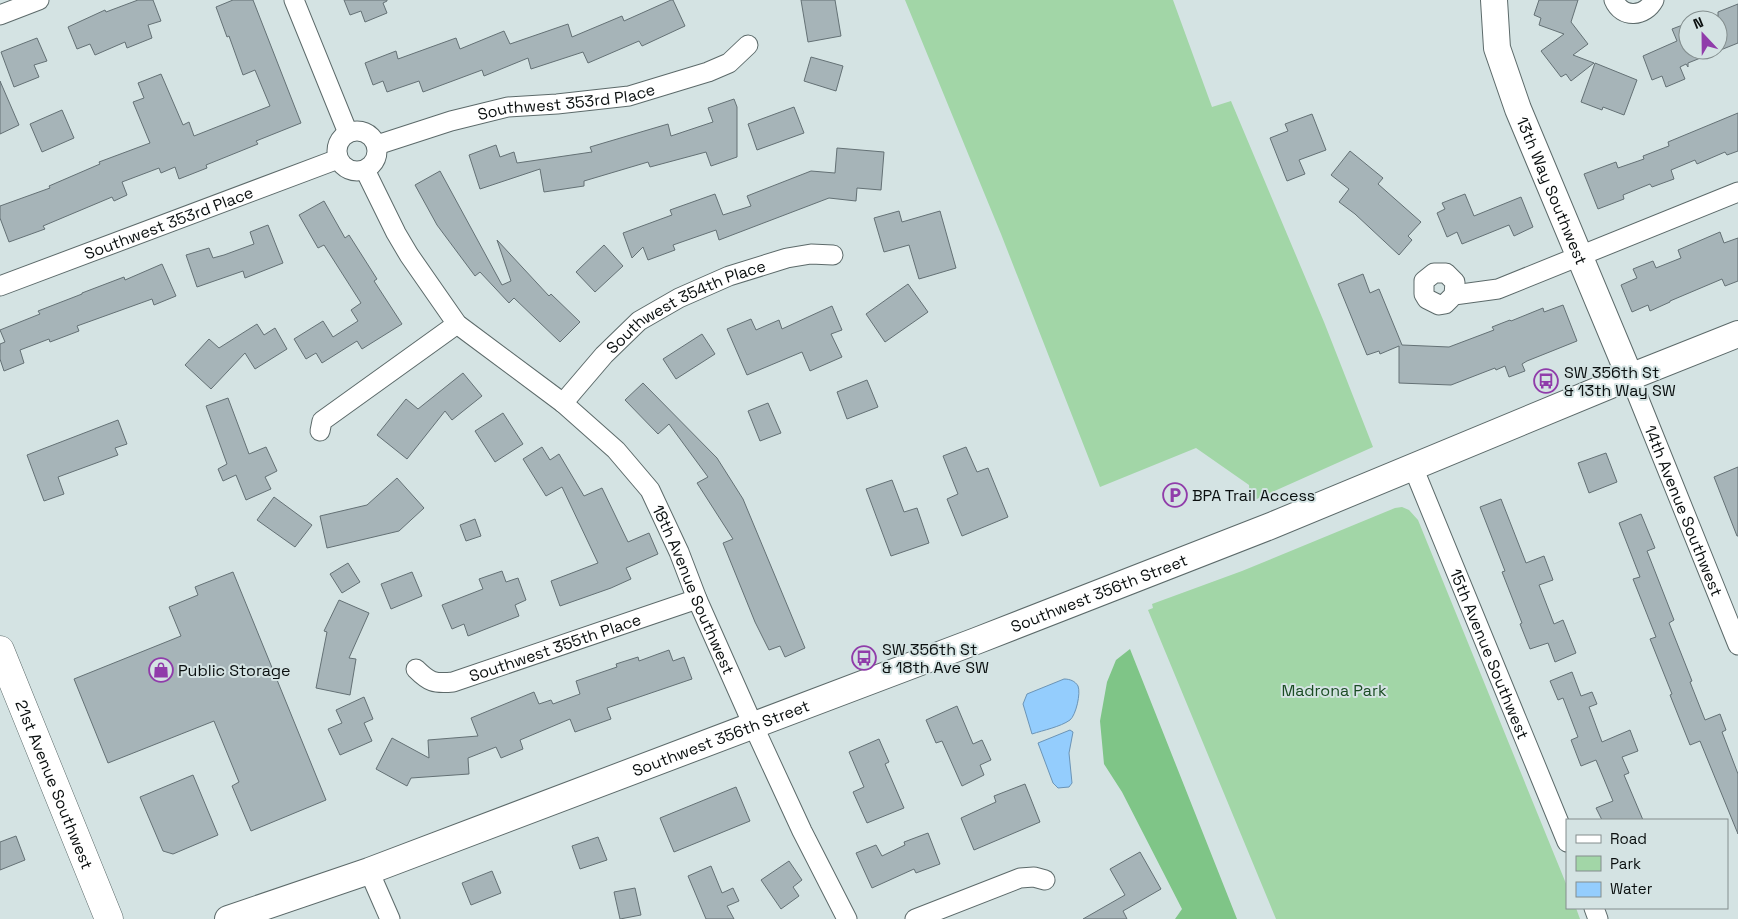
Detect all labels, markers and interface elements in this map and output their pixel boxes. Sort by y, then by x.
north arrow [1678,10,1728,60]
text: N [1690,13,1706,33]
street label: Southwest 353rd Place [475,79,658,125]
street label: 13th Way Southwest [1511,113,1592,268]
street label: Southwest 353rd Place [81,182,256,265]
street label: Southwest 354th Place [602,255,768,358]
place label: SW 356th St & 13th Way SW [1564,362,1676,401]
bus stop icon: SW 356th St & 13th Way SW [1533,368,1559,394]
street label: 14th Avenue Southwest [1639,422,1727,599]
parking icon: BPA Trail Access [1162,482,1188,508]
place label: BPA Trail Access [1192,485,1315,506]
street label: 18th Avenue Southwest [647,501,739,678]
street label: Southwest 356th Street [1008,550,1190,637]
street label: 15th Avenue Southwest [1445,566,1534,742]
street label: Southwest 355th Place [466,609,644,687]
place label: SW 356th St & 18th Ave SW [882,639,989,678]
bus stop icon: SW 356th St & 18th Ave SW [851,645,877,671]
shop icon: Public Storage [148,657,174,683]
place label: Public Storage [178,660,290,681]
park label: Madrona Park [1281,680,1387,701]
street label: Southwest 356th Street [629,695,812,781]
street label: 21st Avenue Southwest [10,697,98,872]
legend [1566,819,1728,909]
text: Road [1610,829,1647,848]
text: Park [1610,854,1641,873]
text: Water [1610,879,1653,898]

